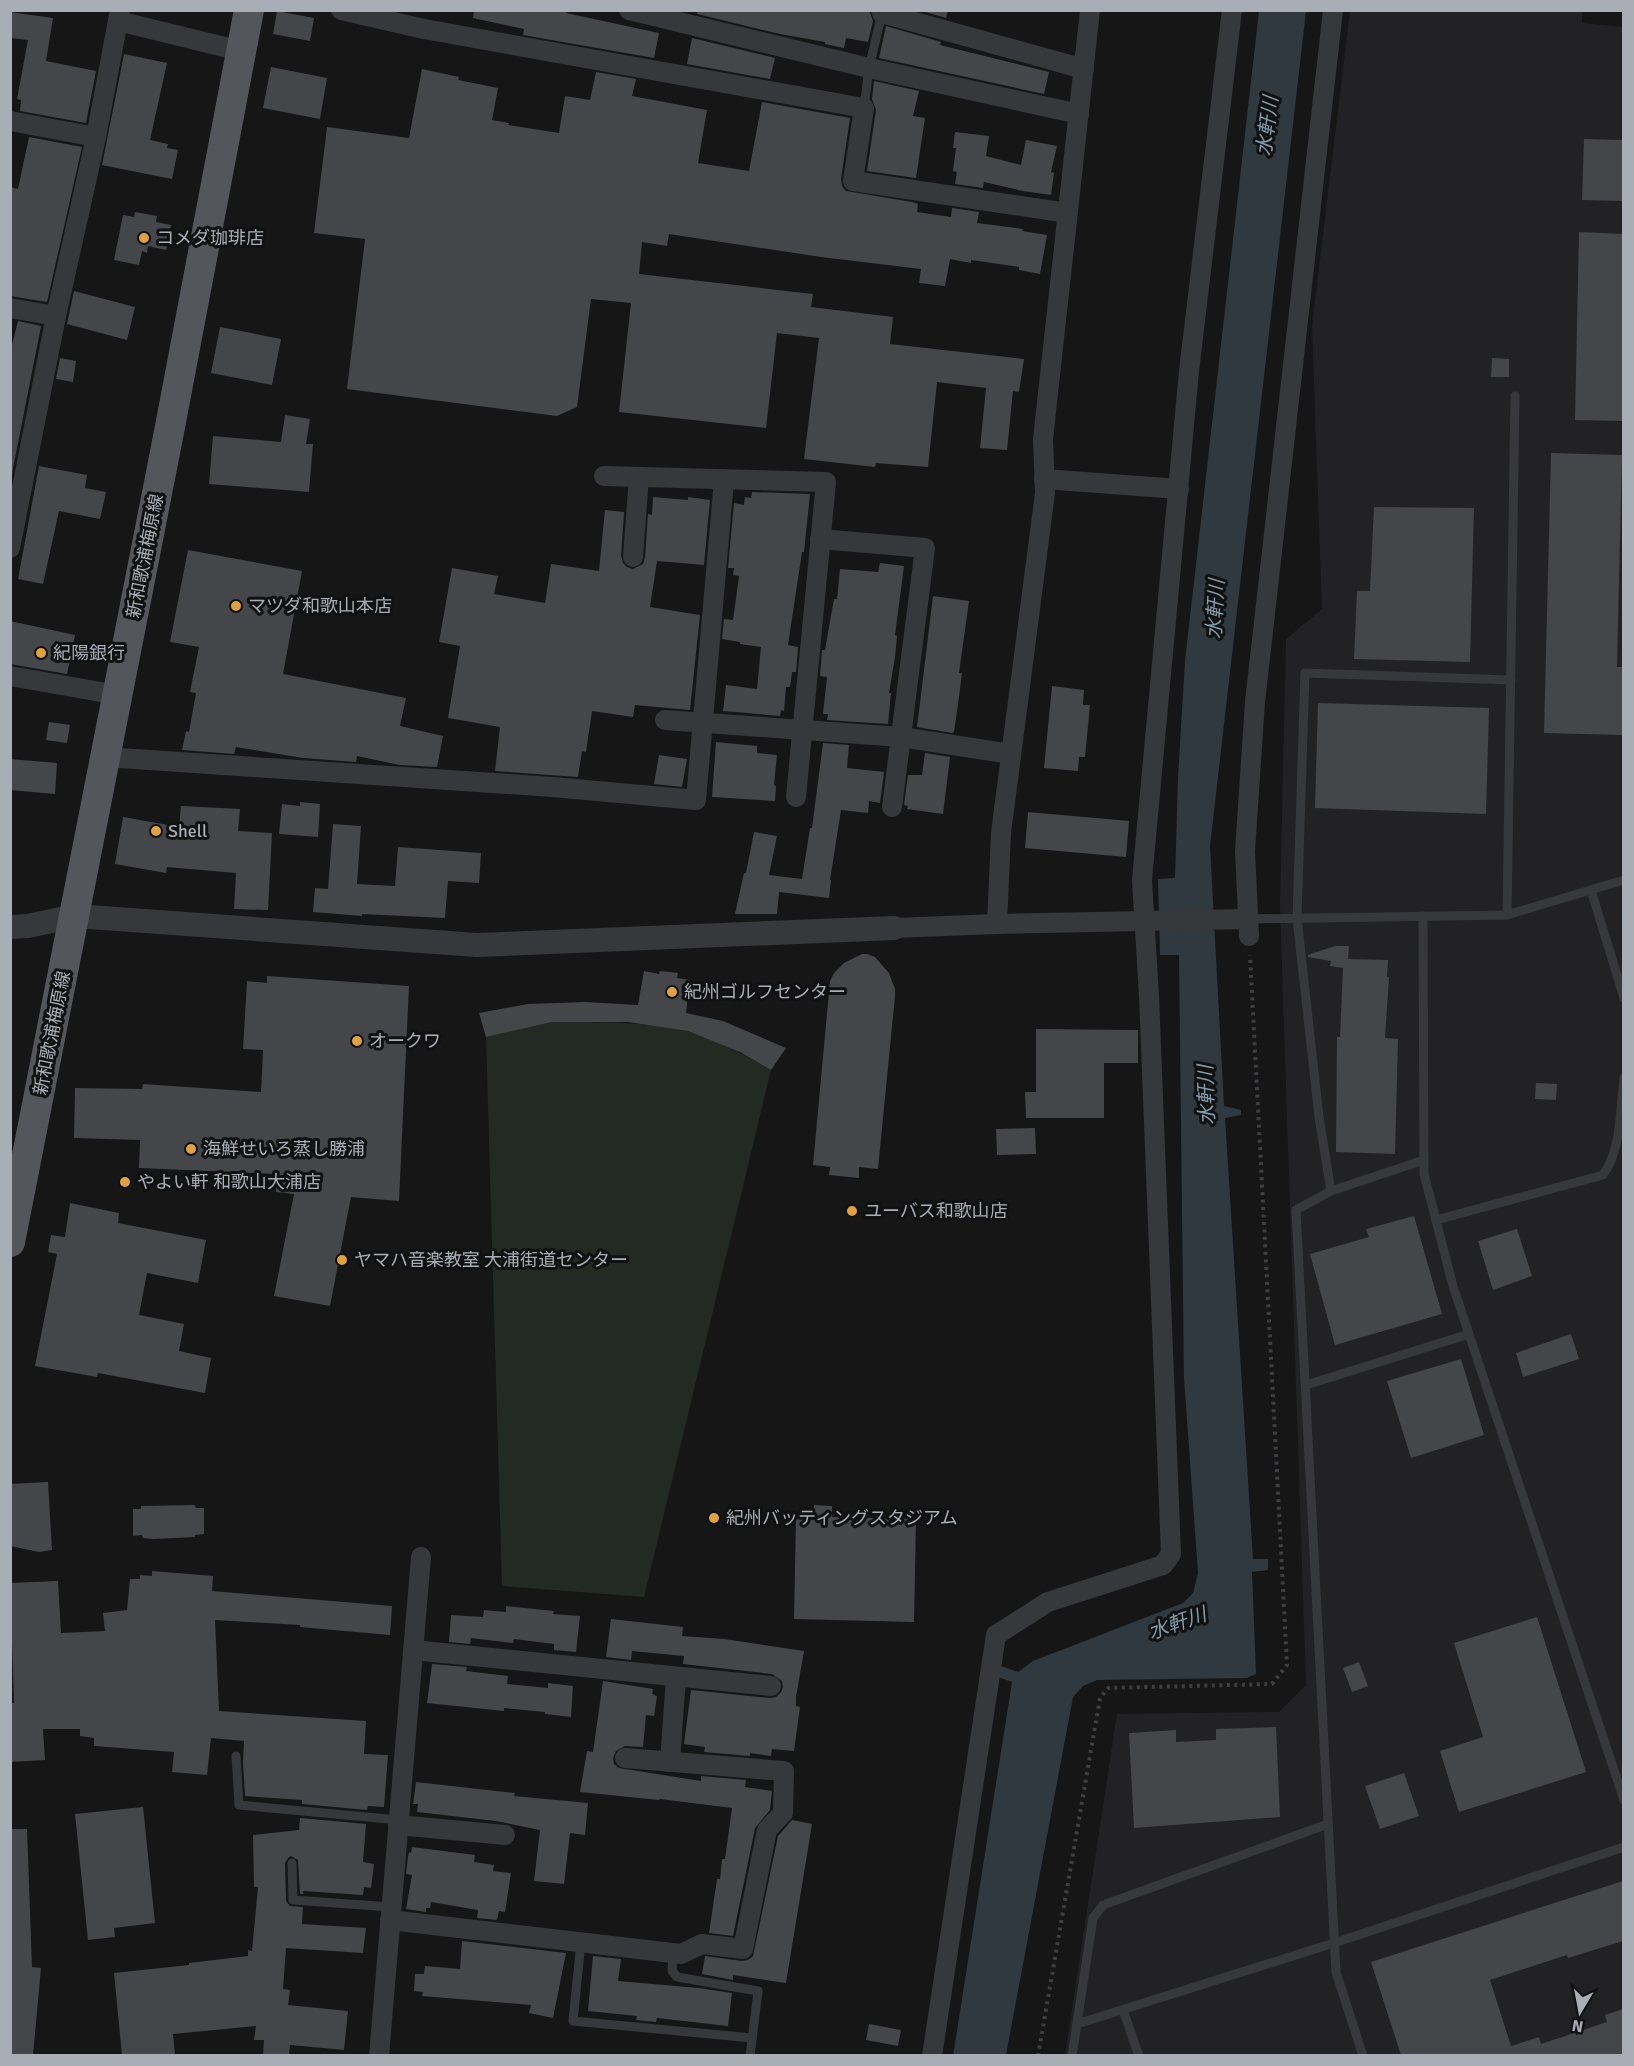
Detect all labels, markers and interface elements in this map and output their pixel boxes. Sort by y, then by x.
water label: 水軒川 [1251,93,1284,157]
place label: コメダ珈琲店 [156,227,264,249]
marker: コメダ珈琲店 [137,231,151,245]
street label: 新和歌浦梅原線 [122,492,168,620]
water label: 水軒川 [1201,576,1230,640]
place label: マツダ和歌山本店 [248,595,392,617]
marker: マツダ和歌山本店 [229,599,243,613]
place label: 紀陽銀行 [53,642,125,664]
marker: 紀陽銀行 [34,646,48,660]
place label: Shell [168,820,207,842]
marker: Shell [149,824,163,838]
street label: 新和歌浦梅原線 [29,969,75,1097]
place label: 紀州ゴルフセンター [684,981,846,1003]
marker: 紀州ゴルフセンター [665,985,679,999]
place label: オークワ [369,1030,441,1052]
marker: オークワ [350,1034,364,1048]
water label: 水軒川 [1193,1063,1220,1125]
place label: 海鮮せいろ蒸し勝浦 [203,1138,365,1160]
marker: 海鮮せいろ蒸し勝浦 [184,1142,198,1156]
place label: やよい軒 和歌山大浦店 [137,1171,321,1193]
marker: やよい軒 和歌山大浦店 [118,1175,132,1189]
place label: ユーバス和歌山店 [864,1200,1008,1222]
marker: ユーバス和歌山店 [845,1204,859,1218]
place label: ヤマハ音楽教室 大浦街道センター [354,1249,628,1271]
marker: ヤマハ音楽教室 大浦街道センター [335,1253,349,1267]
place label: 紀州バッティングスタジアム [726,1507,958,1529]
marker: 紀州バッティングスタジアム [707,1511,721,1525]
water label: 水軒川 [1145,1601,1211,1645]
north arrow [1550,1982,1610,2042]
text: N [1570,2015,1585,2037]

